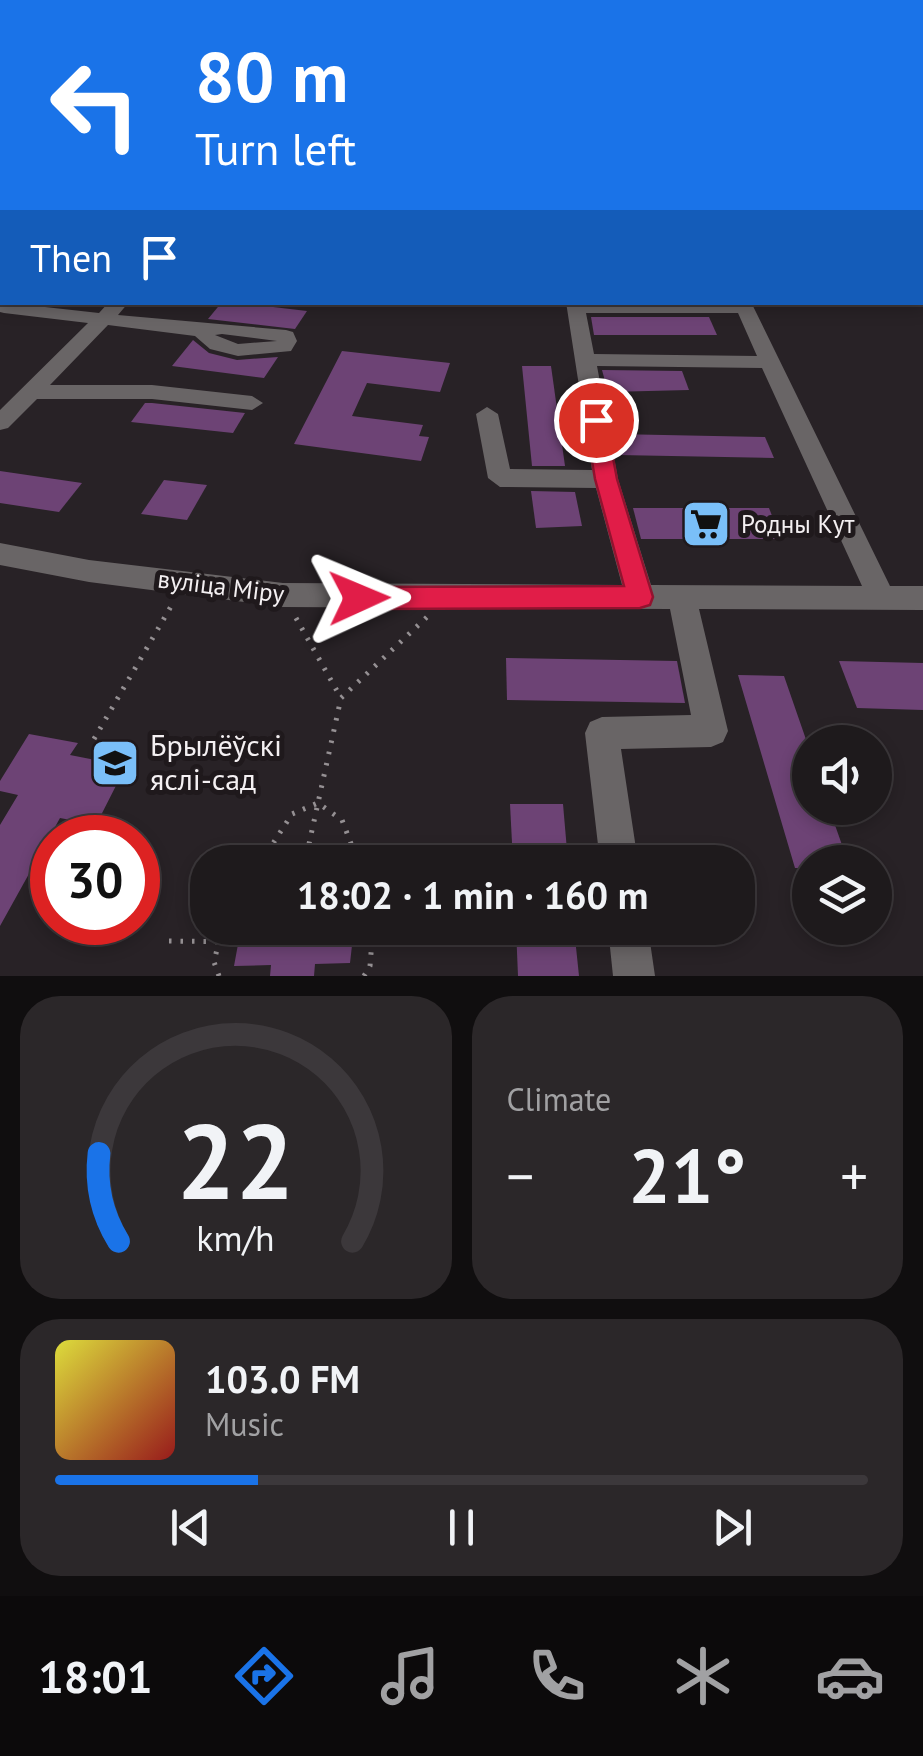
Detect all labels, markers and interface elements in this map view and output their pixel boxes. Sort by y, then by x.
text: 80 m [195,31,348,121]
icon: left [30,40,160,170]
text: Turn left [195,119,356,177]
icon: arrive [132,230,187,285]
text: Then [30,233,112,282]
pin [554,378,639,463]
icon: arrive [569,393,624,448]
supermarket icon: Родны Кут [680,498,732,550]
place label: Родны Кут [741,508,854,540]
position arrow [307,546,411,650]
street label: вуліца Міру [156,562,286,610]
place label: Брылёўскі яслі-сад [150,725,282,798]
map controls [792,725,892,945]
button: sound [792,725,892,825]
school or university icon: Брылёўскі яслі-сад [89,737,141,789]
speed limit sign: 30 [30,815,160,945]
button: layers [792,845,892,945]
text: 18:02 · 1 min · 160 m [297,870,648,919]
text: Climate [507,1078,611,1120]
text: 22 [177,1093,295,1228]
text: 21° [628,1127,746,1224]
text: − [507,1140,534,1211]
text: + [840,1140,868,1211]
text: km/h [197,1215,275,1261]
text: 103.0 FM [205,1354,360,1403]
text: Music [205,1403,284,1445]
icon: previous [163,1500,218,1555]
icon: pause [434,1500,489,1555]
icon: next [705,1500,760,1555]
icon: directions [229,1641,299,1711]
icon: music [375,1641,445,1711]
icon: phone [522,1641,592,1711]
icon: climate [668,1641,738,1711]
icon: car [815,1641,885,1711]
text: 18:01 [38,1647,152,1705]

